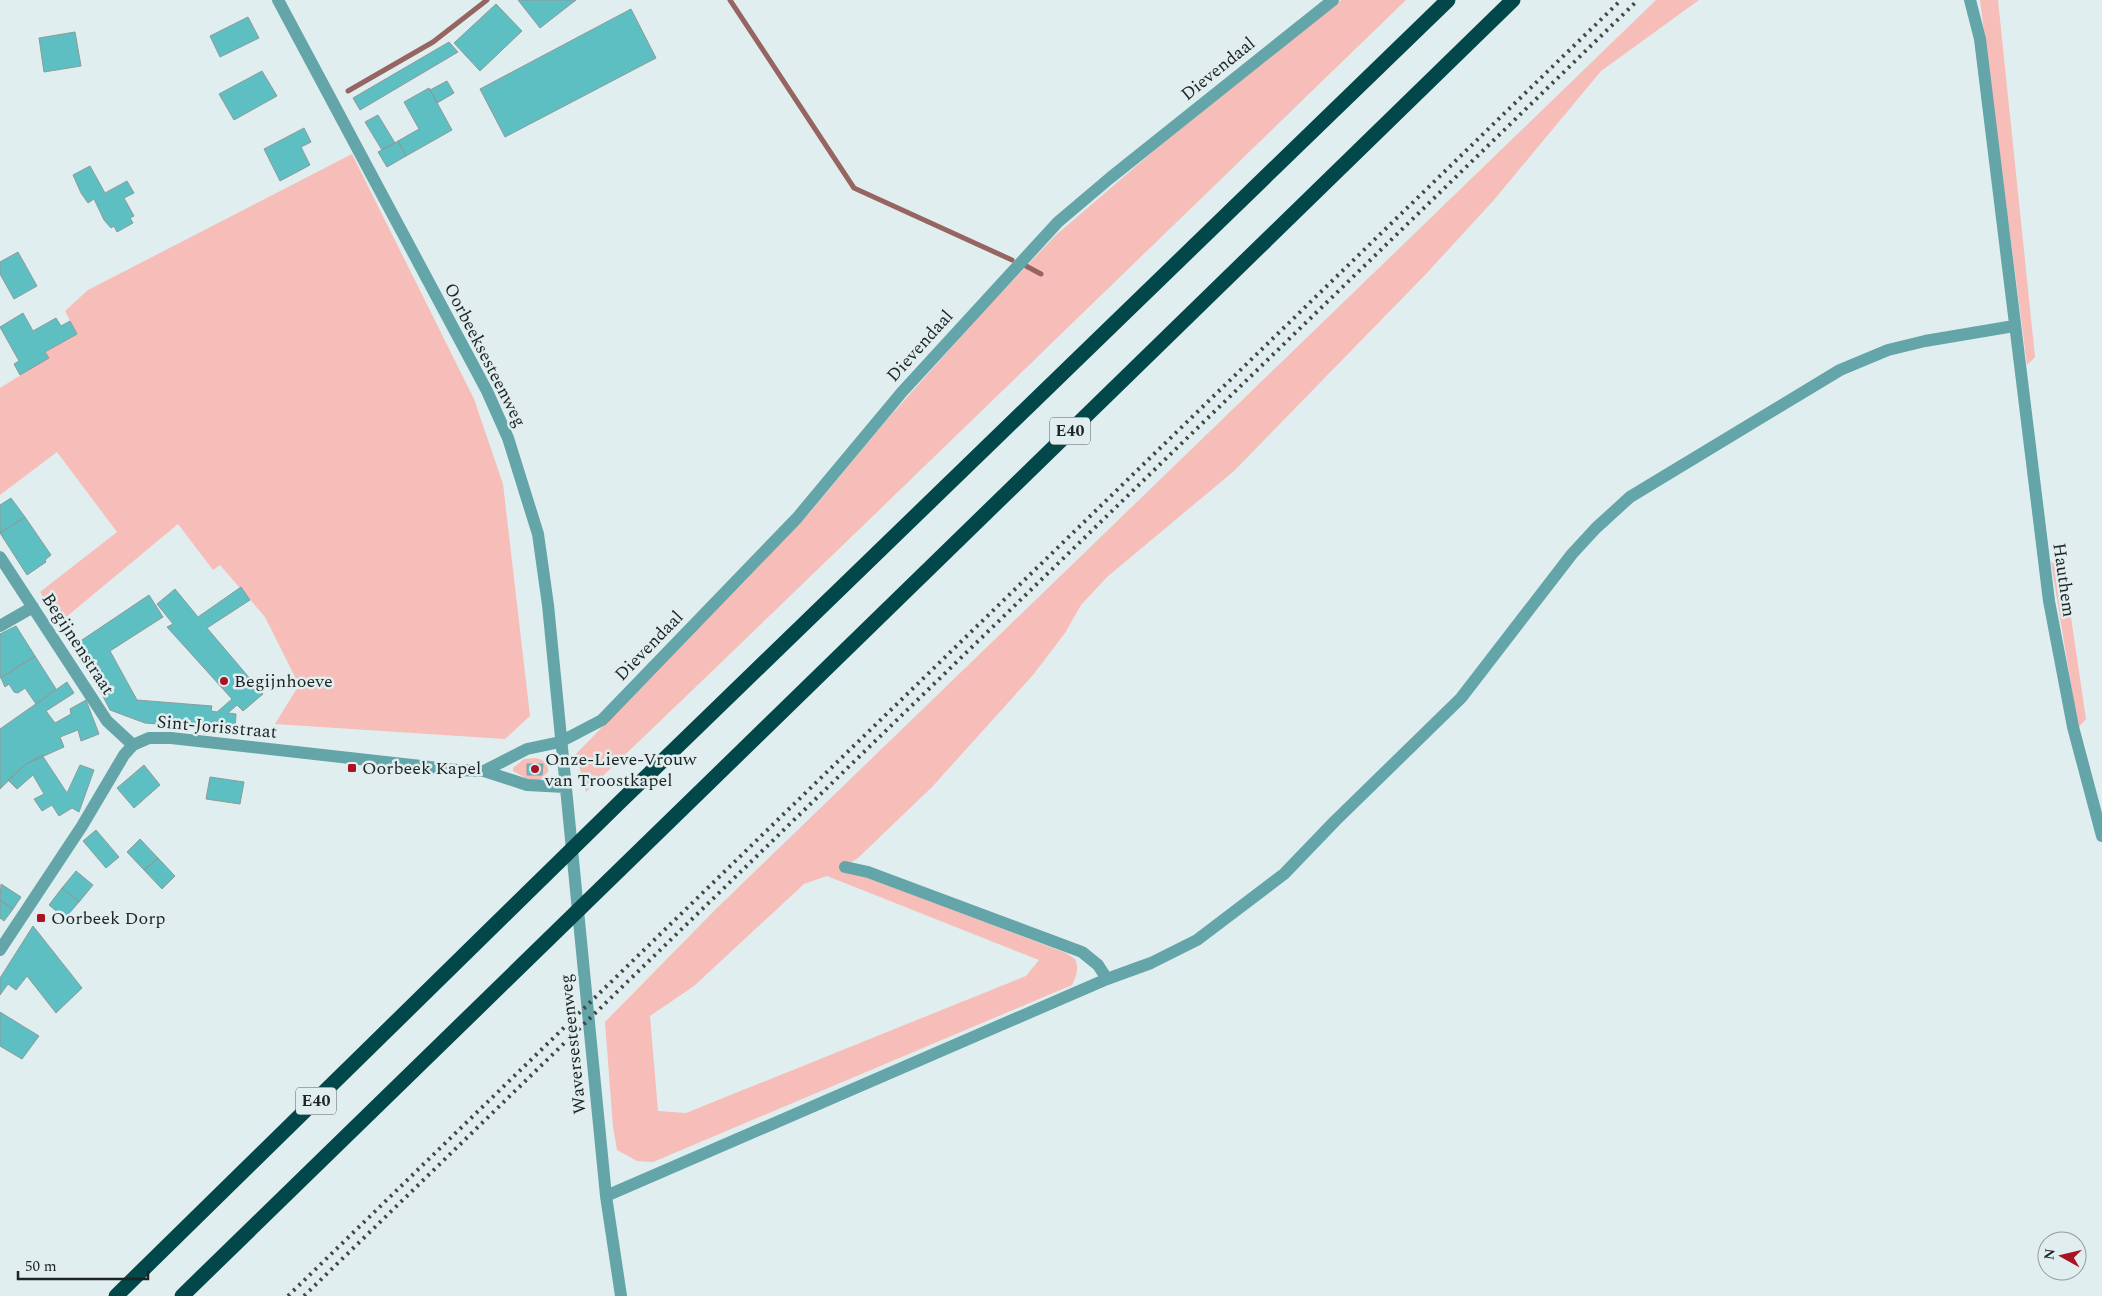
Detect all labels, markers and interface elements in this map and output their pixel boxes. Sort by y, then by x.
street label: Dievendaal [1175,31,1261,107]
street label: Oorbeeksesteenweg [437,278,533,432]
street label: Dievendaal [880,304,960,388]
road number: E40 [1050,418,1090,444]
street label: Hauthem [2045,541,2083,619]
street label: Begijnenstraat [35,588,121,700]
street label: Dievendaal [608,605,690,687]
place label: Begijnhoeve [234,668,333,695]
marker: Begijnhoeve [218,675,230,687]
street label: Sint-Jorisstraat [156,708,278,746]
place label: Onze-Lieve-Vrouw van Troostkapel [544,746,697,794]
place label: Oorbeek Kapel [362,755,481,782]
marker: Oorbeek Kapel [346,762,358,774]
marker: Onze-Lieve-Vrouw van Troostkapel [529,763,541,775]
place label: Oorbeek Dorp [51,905,166,932]
marker: Oorbeek Dorp [35,912,47,924]
street label: Waversesteenweg [552,973,594,1115]
road number: E40 [296,1088,336,1114]
north arrow [2037,1231,2087,1281]
text: N [2038,1247,2061,1261]
scale bar [18,1248,148,1280]
text: 50 m [25,1255,57,1278]

